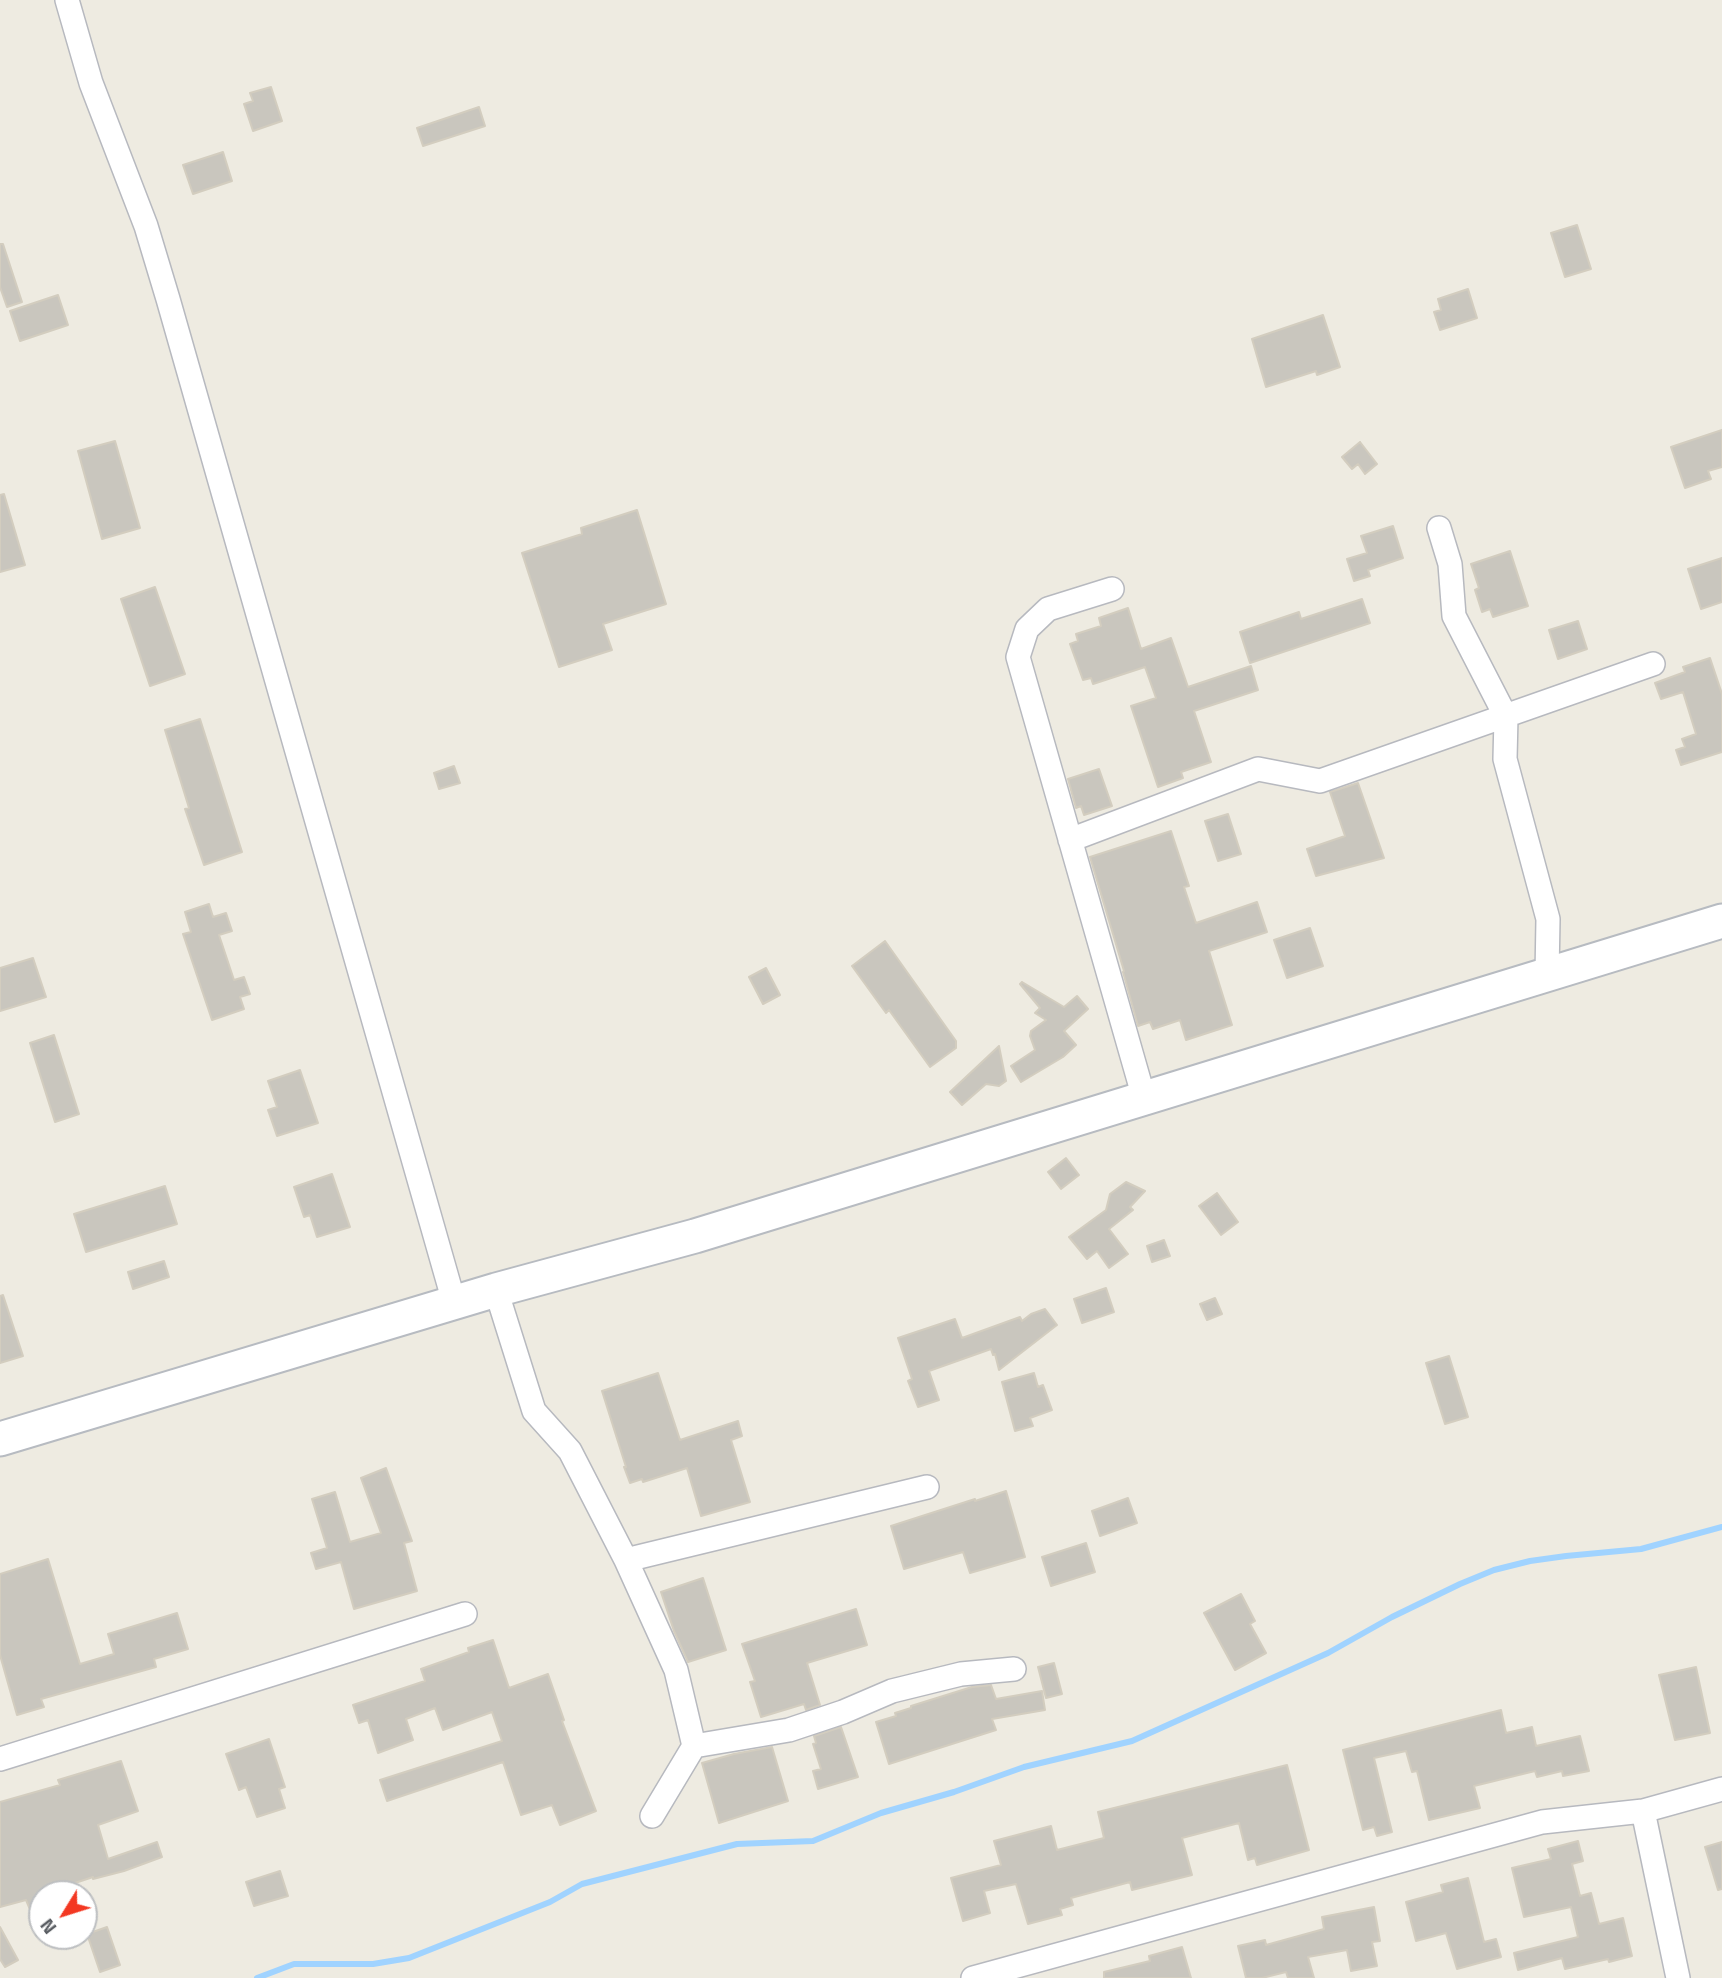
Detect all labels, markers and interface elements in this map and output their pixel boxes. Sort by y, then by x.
north arrow [28,1880,98,1950]
text: N [32,1913,63,1941]

